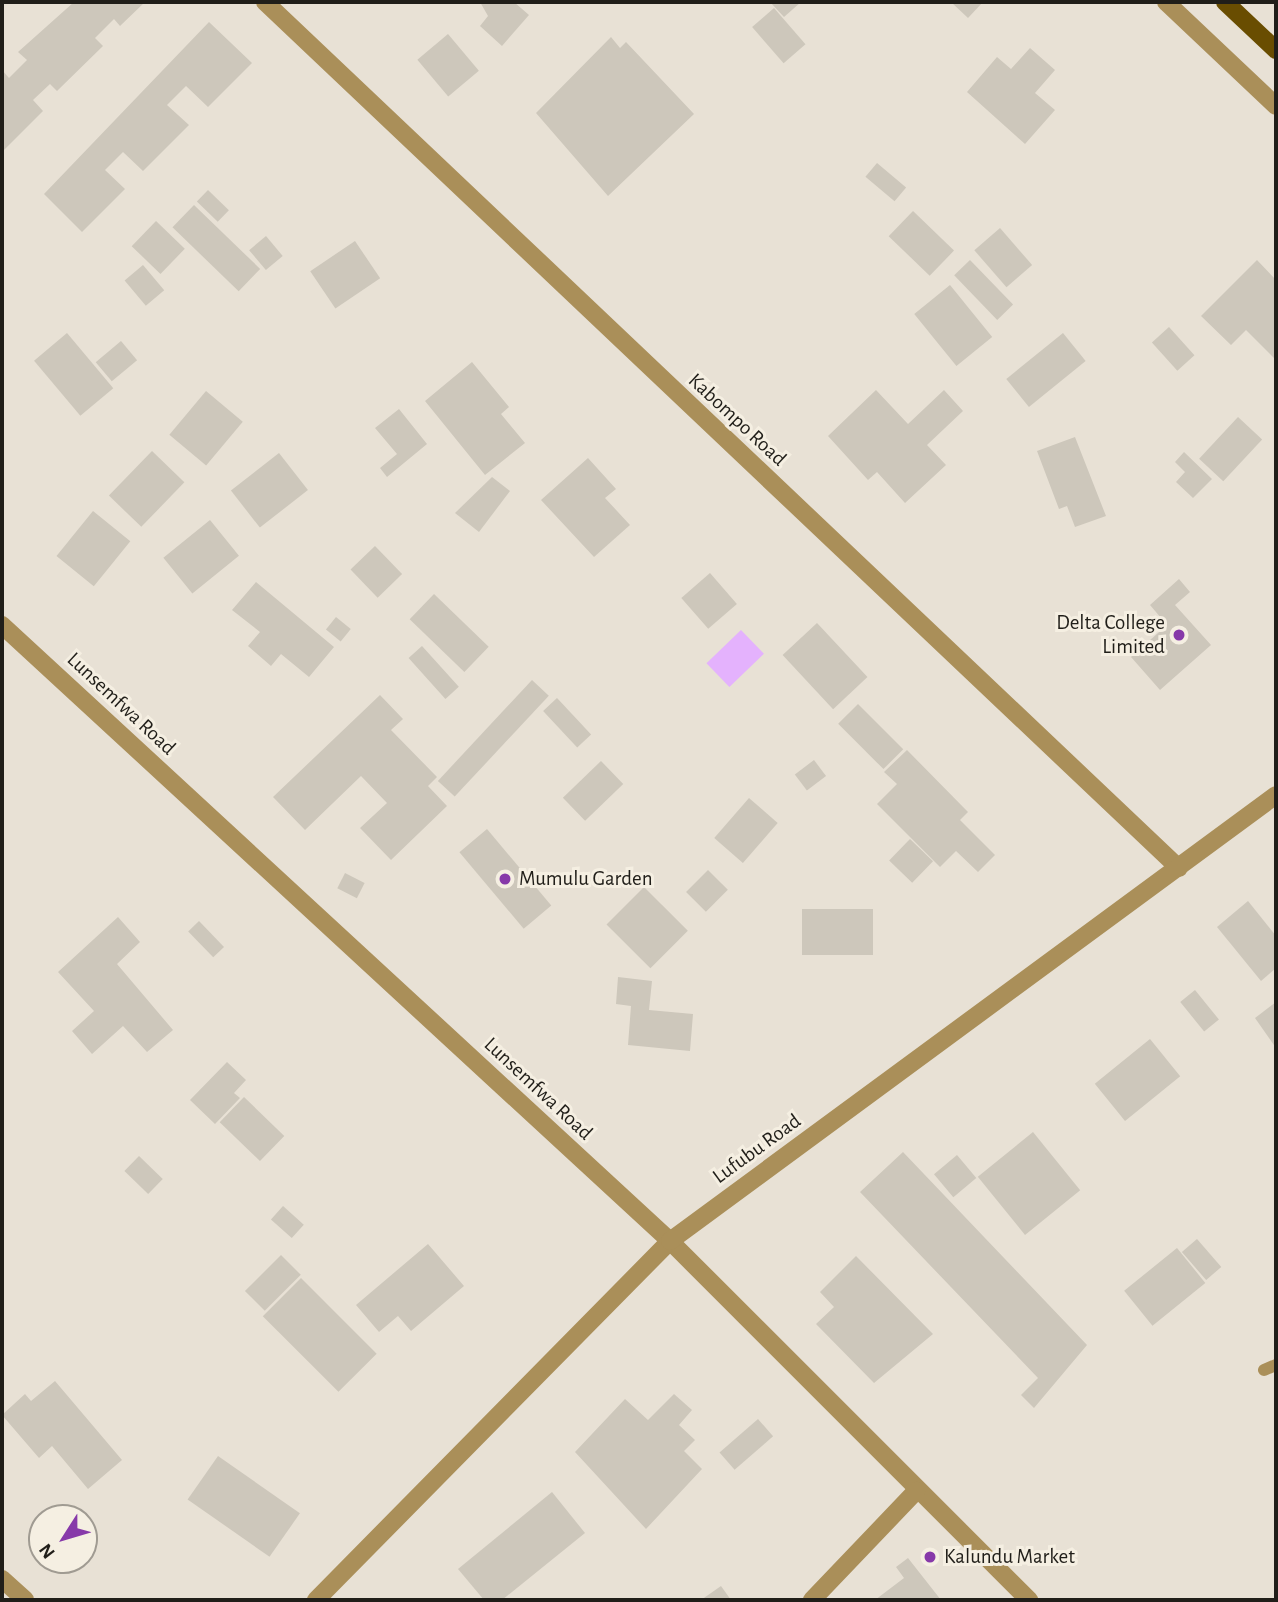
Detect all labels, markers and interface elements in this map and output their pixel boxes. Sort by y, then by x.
street label: Kabompo Road [683,368,791,472]
place label: Delta College Limited [1056,610,1165,660]
marker: Delta College Limited [1171,627,1187,643]
street label: Lunsemfwa Road [61,647,181,761]
place label: Mumulu Garden [519,866,653,892]
marker: Mumulu Garden [497,871,513,887]
street label: Lunsemfwa Road [478,1032,598,1146]
street label: Lufubu Road [708,1109,806,1189]
north arrow [28,1504,98,1574]
text: N [36,1540,59,1562]
place label: Kalundu Market [944,1544,1075,1570]
marker: Kalundu Market [922,1549,938,1565]

